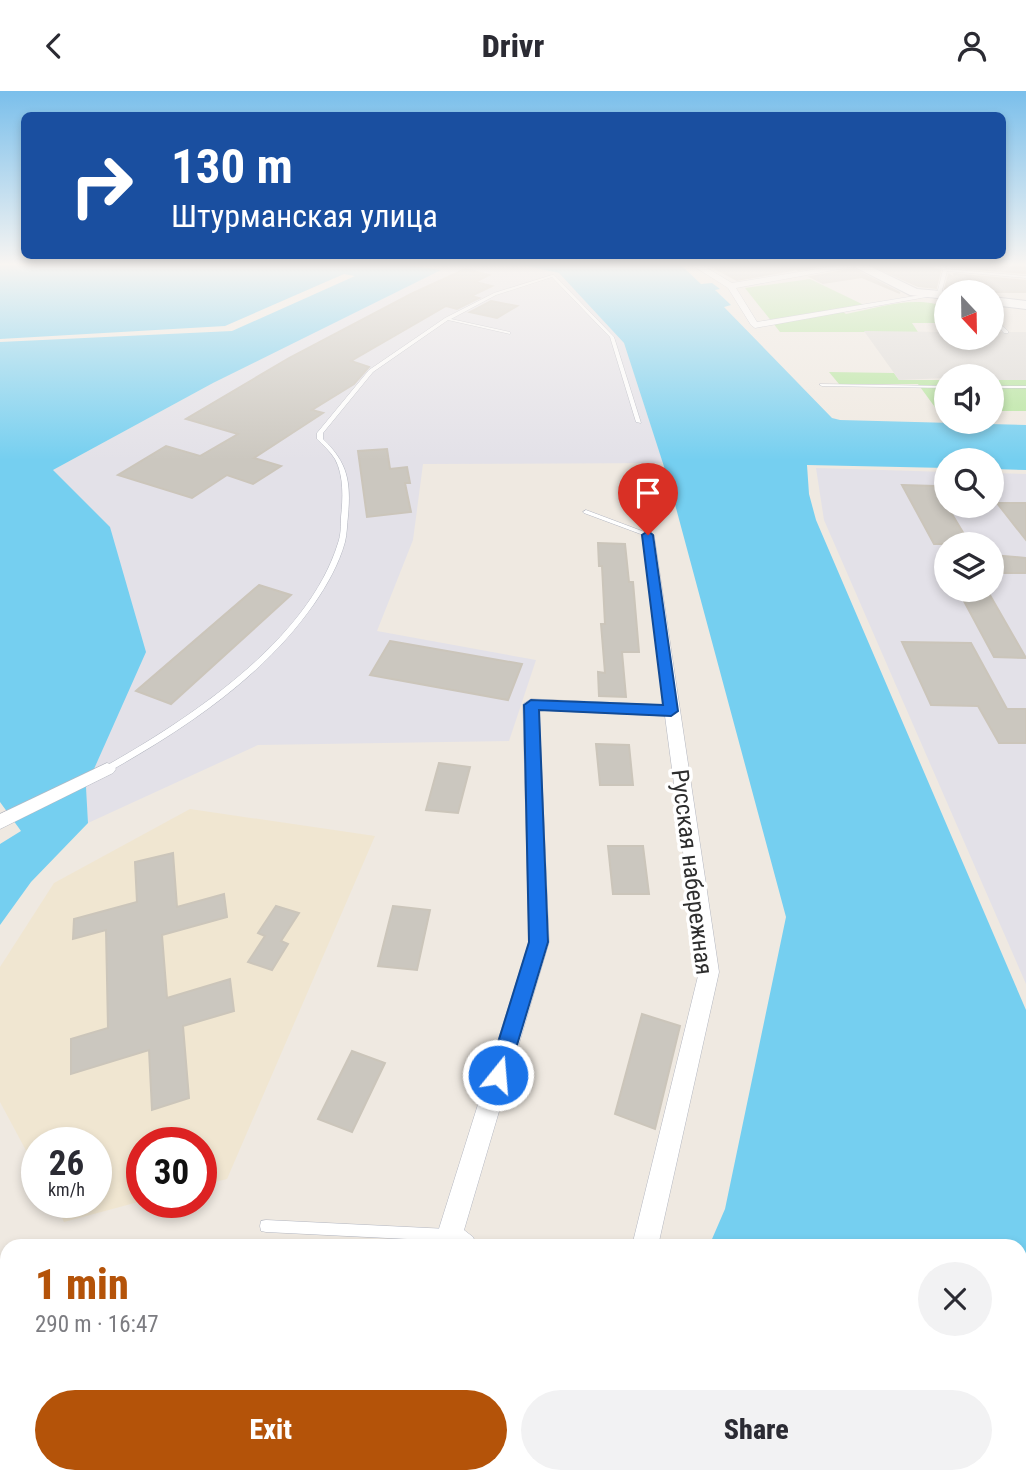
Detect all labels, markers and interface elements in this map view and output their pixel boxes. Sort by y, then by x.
icon: back [35,27,73,65]
text: Drivr [482,27,544,65]
icon: person [953,27,991,65]
text: 130 m [171,138,293,195]
icon: right [56,140,147,231]
text: Штурманская улица [171,197,438,235]
north arrow [934,280,1004,350]
map controls [934,280,1004,602]
button: sound [934,364,1004,434]
button: search [934,448,1004,518]
pin [618,463,678,535]
icon: arrive [629,474,667,512]
button: layers [934,532,1004,602]
street label: Русская набережная [666,768,718,976]
position arrow [461,1038,535,1112]
speed limit sign: 30 [126,1127,217,1218]
text: 26 [49,1143,84,1184]
text: km/h [48,1179,85,1200]
text: 1 min [35,1260,129,1309]
button: close [918,1262,992,1336]
text: 290 m · 16:47 [35,1311,159,1338]
button: Exit [35,1390,507,1470]
button: Share [521,1390,992,1470]

